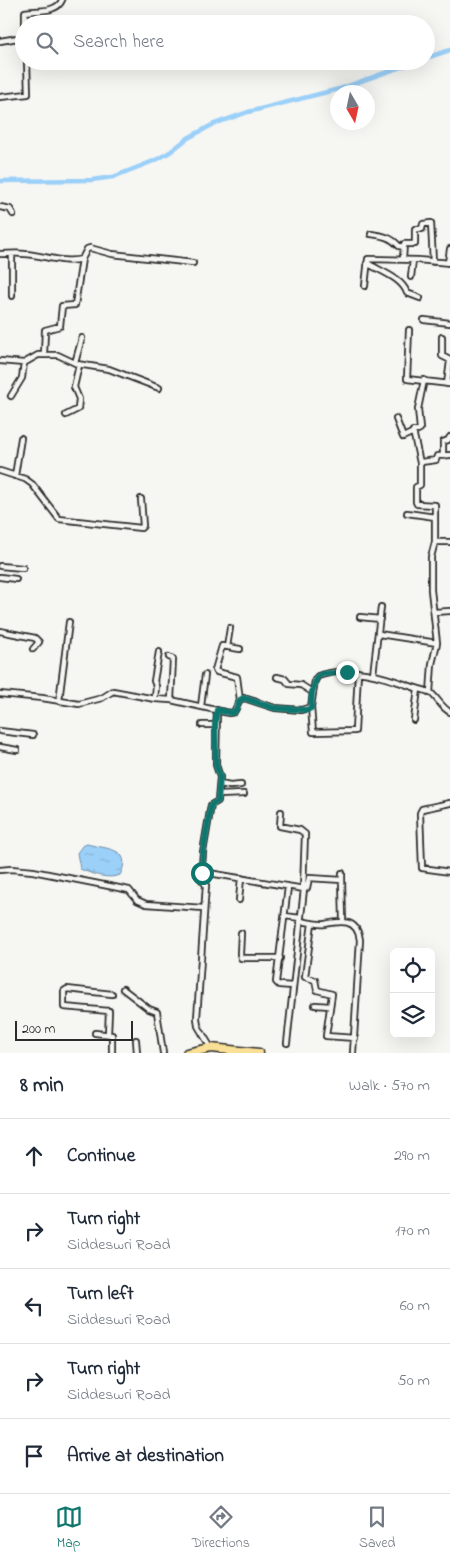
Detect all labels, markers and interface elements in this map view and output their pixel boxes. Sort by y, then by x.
search box [15,15,435,70]
icon: search [33,29,61,57]
text: Search here [73,29,164,56]
north arrow [330,85,375,130]
route end [336,661,359,684]
route start [191,862,214,885]
map controls [390,948,435,1038]
button: locate [390,948,435,993]
button: layers [390,993,435,1038]
scale bar [15,1018,132,1041]
text: 200 m [22,1019,55,1040]
text: 8 min [20,1071,64,1101]
text: Walk · 570 m [349,1074,430,1098]
icon: ahead [20,1142,48,1170]
text: Continue [67,1143,135,1170]
text: 290 m [394,1144,430,1168]
text: Turn right [67,1206,140,1233]
icon: right [20,1217,48,1245]
text: 170 m [395,1219,430,1243]
text: Siddeswri Road [67,1233,171,1257]
text: Turn left [67,1281,134,1308]
icon: left [20,1292,48,1320]
text: 60 m [400,1294,430,1318]
text: Siddeswri Road [67,1308,171,1332]
text: Turn right [67,1356,140,1383]
icon: right [20,1367,48,1395]
text: 50 m [398,1369,430,1393]
text: Siddeswri Road [67,1383,171,1407]
icon: arrive [20,1442,48,1470]
text: Arrive at destination [67,1443,224,1470]
tab: Map [55,1503,83,1554]
tab: Directions [192,1503,250,1554]
tab: Saved [359,1503,395,1554]

